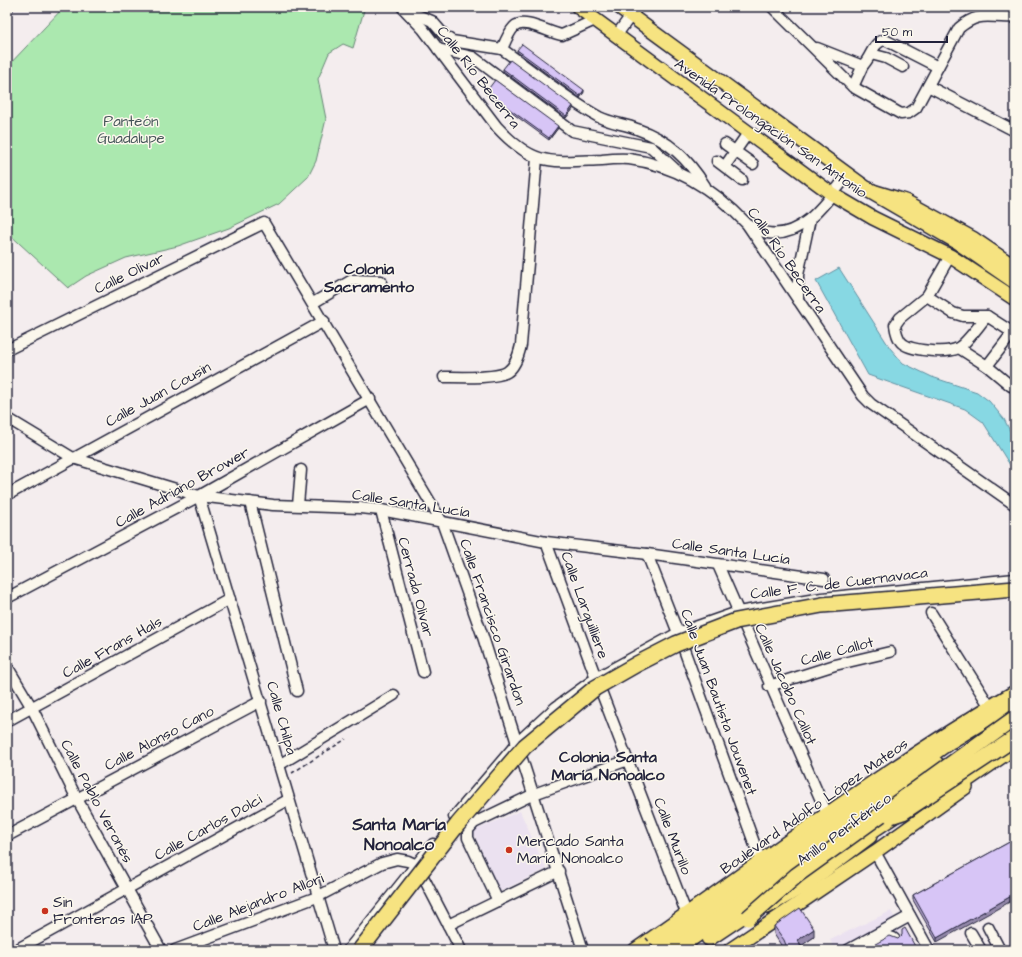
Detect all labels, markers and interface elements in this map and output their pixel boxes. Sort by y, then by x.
scale bar [876,18,947,44]
street label: Calle Río Becerra [432,22,526,133]
text: 50 m [882,24,913,41]
street label: Avenida Prolongación San Antonio [670,54,872,204]
park label: Panteón Guadalupe [97,111,165,149]
street label: Calle Río Becerra [742,203,831,318]
street label: Calle Olivar [91,247,168,299]
district label: Colonia Sacramento [323,258,415,298]
street label: Calle Juan Cousin [102,356,215,432]
street label: Calle Adriano Brower [111,442,253,533]
street label: Calle Santa Lucía [351,484,472,523]
street label: Calle Santa Lucía [671,533,792,570]
street label: Cerrada Olivar [392,535,439,639]
street label: Calle Francisco Girardon [454,536,531,709]
street label: Calle Larguilliere [554,549,614,662]
street label: Calle F. C. de Cuernavaca [749,562,929,605]
street label: Calle Juan Bautista Jouvenet [675,606,762,798]
street label: Calle Frans Hals [59,611,166,684]
street label: Calle Jacobo Callot [749,620,822,748]
street label: Calle Callot [798,632,876,671]
street label: Calle Chilpa [261,679,302,758]
street label: Calle Alonso Cano [101,700,218,776]
street label: Boulevard Adolfo López Mateos [716,733,913,880]
street label: Calle Pablo Veronés [55,736,138,867]
district label: Colonia Santa María Nonoalco [552,746,665,786]
street label: Anillo Periférico [793,788,896,871]
street label: Calle Carlos Dolci [151,789,267,866]
street label: Calle Murillo [648,795,697,878]
district label: Santa María Nonoalco [351,813,446,857]
place label: Mercado Santa María Nonoalco [517,831,624,869]
marker: Mercado Santa María Nonoalco [504,845,514,855]
street label: Calle Alejandro Allori [190,868,327,937]
place label: Sin Fronteras IAP [53,892,153,930]
marker: Sin Fronteras IAP [40,906,50,916]

